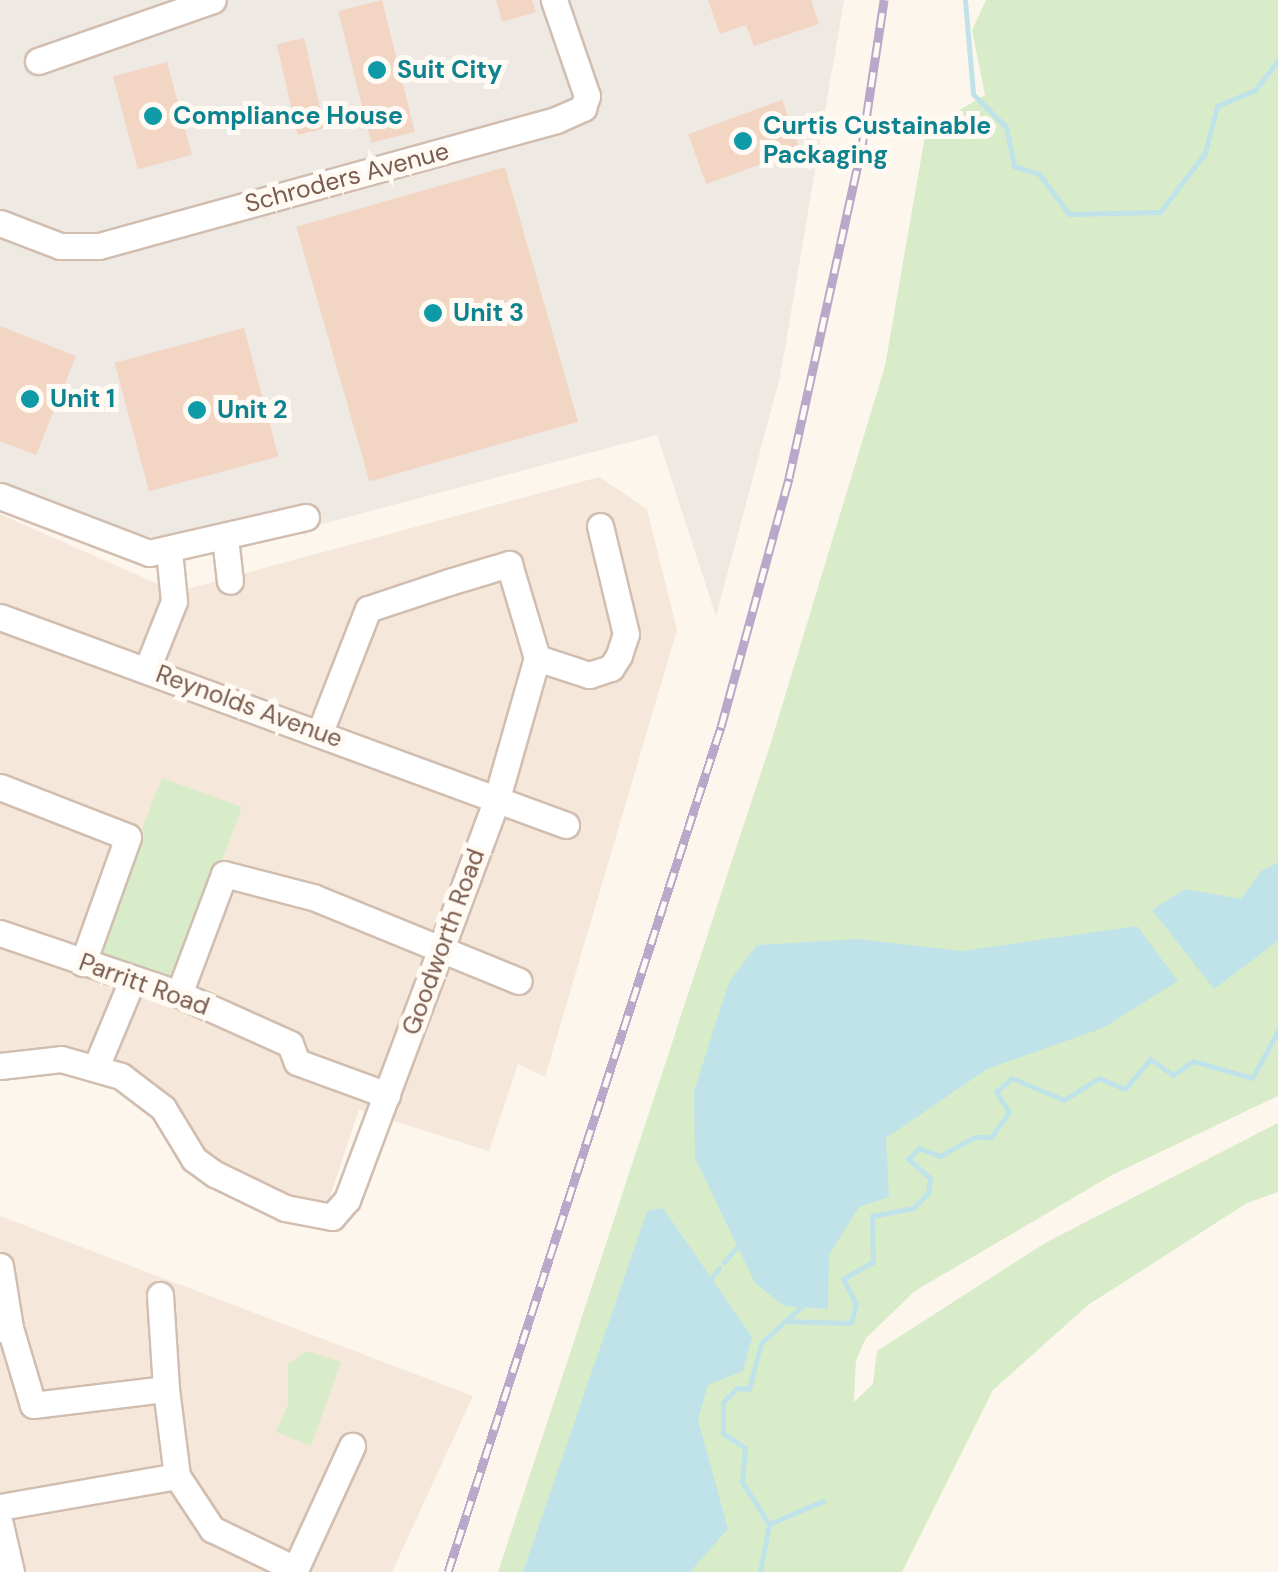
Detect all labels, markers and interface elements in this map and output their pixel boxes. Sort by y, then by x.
place label: Suit City [397,55,502,85]
marker: Suit City [366,59,388,81]
place label: Compliance House [173,101,403,131]
marker: Compliance House [142,105,164,127]
place label: Curtis Custainable Packaging [763,112,991,171]
marker: Curtis Custainable Packaging [732,130,754,152]
street label: Schroders Avenue [242,136,452,220]
place label: Unit 3 [453,298,524,328]
marker: Unit 3 [422,302,444,324]
place label: Unit 1 [50,384,115,414]
marker: Unit 1 [19,388,41,410]
place label: Unit 2 [217,395,288,425]
marker: Unit 2 [186,399,208,421]
street label: Reynolds Avenue [152,659,346,755]
street label: Goodworth Road [396,845,492,1039]
street label: Parritt Road [75,948,213,1022]

